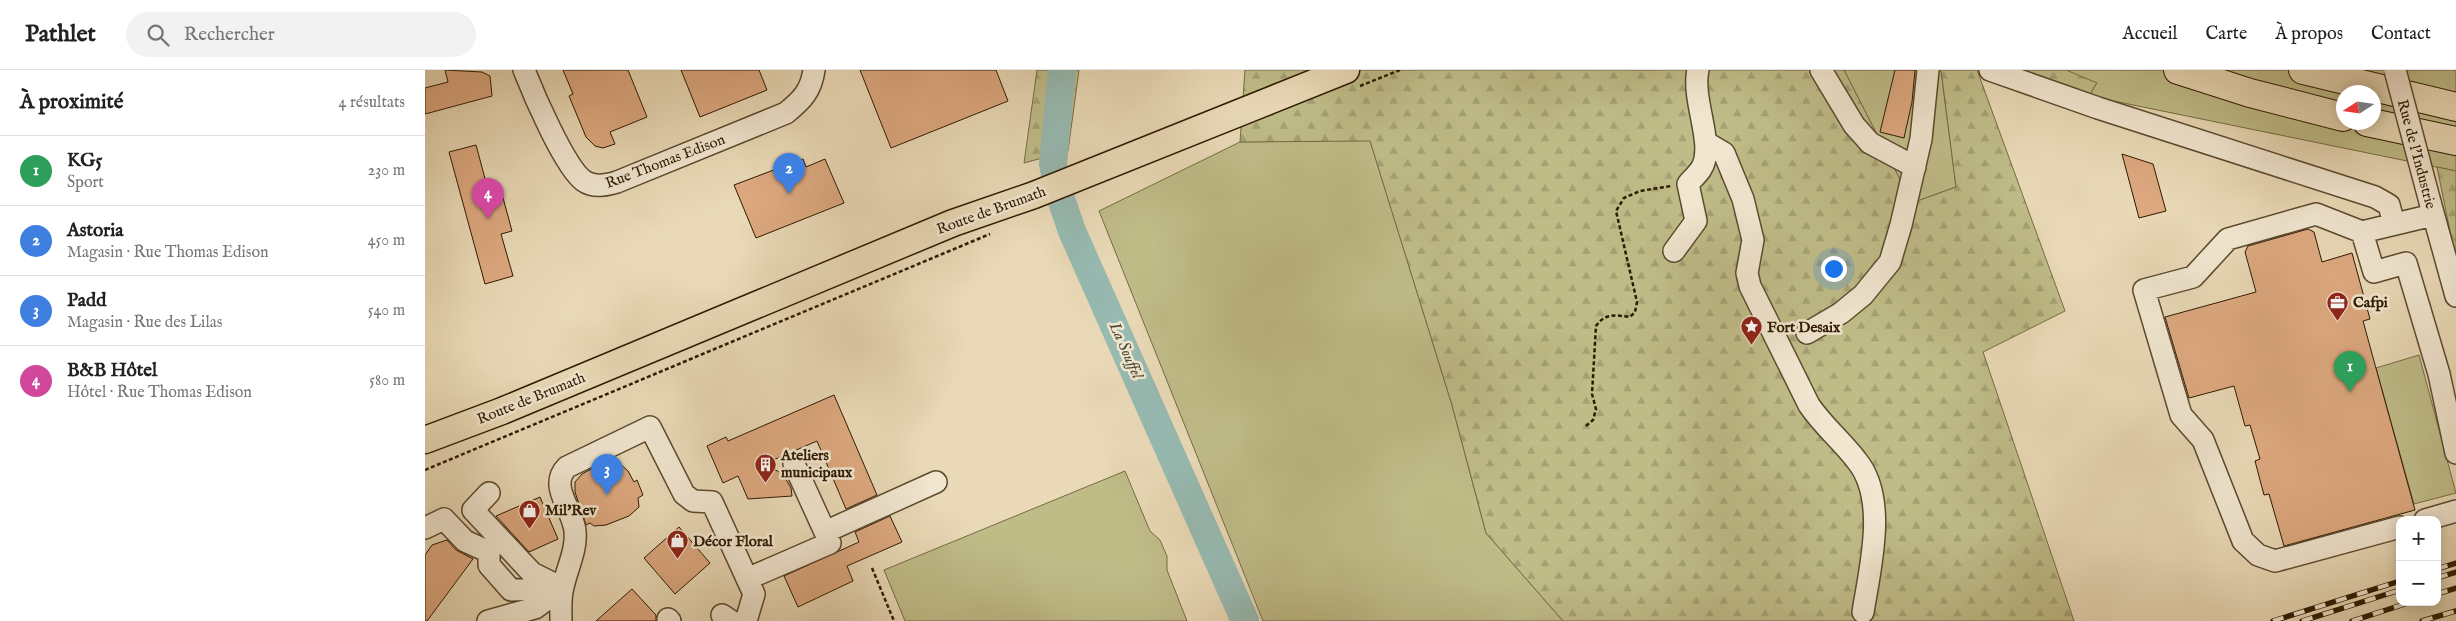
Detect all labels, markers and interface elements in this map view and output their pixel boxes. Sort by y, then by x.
search box [126,12,476,57]
text: Pathlet [25,19,96,50]
icon: search [144,21,172,49]
text: Rechercher [184,23,275,47]
text: Accueil [2123,23,2178,46]
text: Carte [2206,23,2247,46]
text: À propos [2275,23,2343,46]
text: Contact [2371,23,2431,46]
north arrow [2336,85,2381,130]
text: À proximité [20,89,123,116]
text: 4 résultats [339,93,405,113]
street label: Rue de l'Industrie [2393,97,2440,211]
street label: Rue Thomas Edison [603,130,728,193]
text: KG5 [67,149,102,173]
pin: 2 [773,153,805,194]
text: 1 [33,161,39,181]
text: 230 m [368,161,405,181]
text: Sport [67,173,104,193]
pin: 4 [472,178,504,219]
street label: Route de Brumath [934,182,1048,239]
text: Astoria [67,219,123,243]
text: 2 [32,231,40,251]
text: 450 m [368,231,405,251]
text: Magasin · Rue Thomas Edison [67,243,269,263]
your location [1821,256,1847,282]
text: Padd [67,289,106,313]
office icon: Cafpi [2325,290,2349,321]
place label: Cafpi [2353,293,2388,312]
text: 3 [33,301,39,321]
text: 540 m [368,301,405,321]
text: Magasin · Rue des Lilas [67,313,222,333]
place icon: Fort Desaix [1739,315,1763,346]
water label: La Souffel [1103,318,1147,383]
place label: Fort Desaix [1767,318,1841,337]
pin: 1 [2334,351,2366,392]
text: B&B Hôtel [67,359,157,383]
street label: Route de Brumath [474,368,588,429]
text: 4 [32,371,40,391]
text: 580 m [369,371,405,391]
text: Hôtel · Rue Thomas Edison [67,383,252,403]
place label: Ateliers municipaux [780,446,853,482]
building icon: Ateliers municipaux [753,452,777,483]
pin: 3 [591,454,623,495]
shop icon: Mil'Rev [517,498,541,529]
place label: Mil'Rev [545,501,598,520]
map controls [2396,516,2441,606]
button: + [2396,516,2441,561]
shop icon: Décor Floral [665,529,689,560]
place label: Décor Floral [693,532,774,551]
button: − [2396,561,2441,606]

